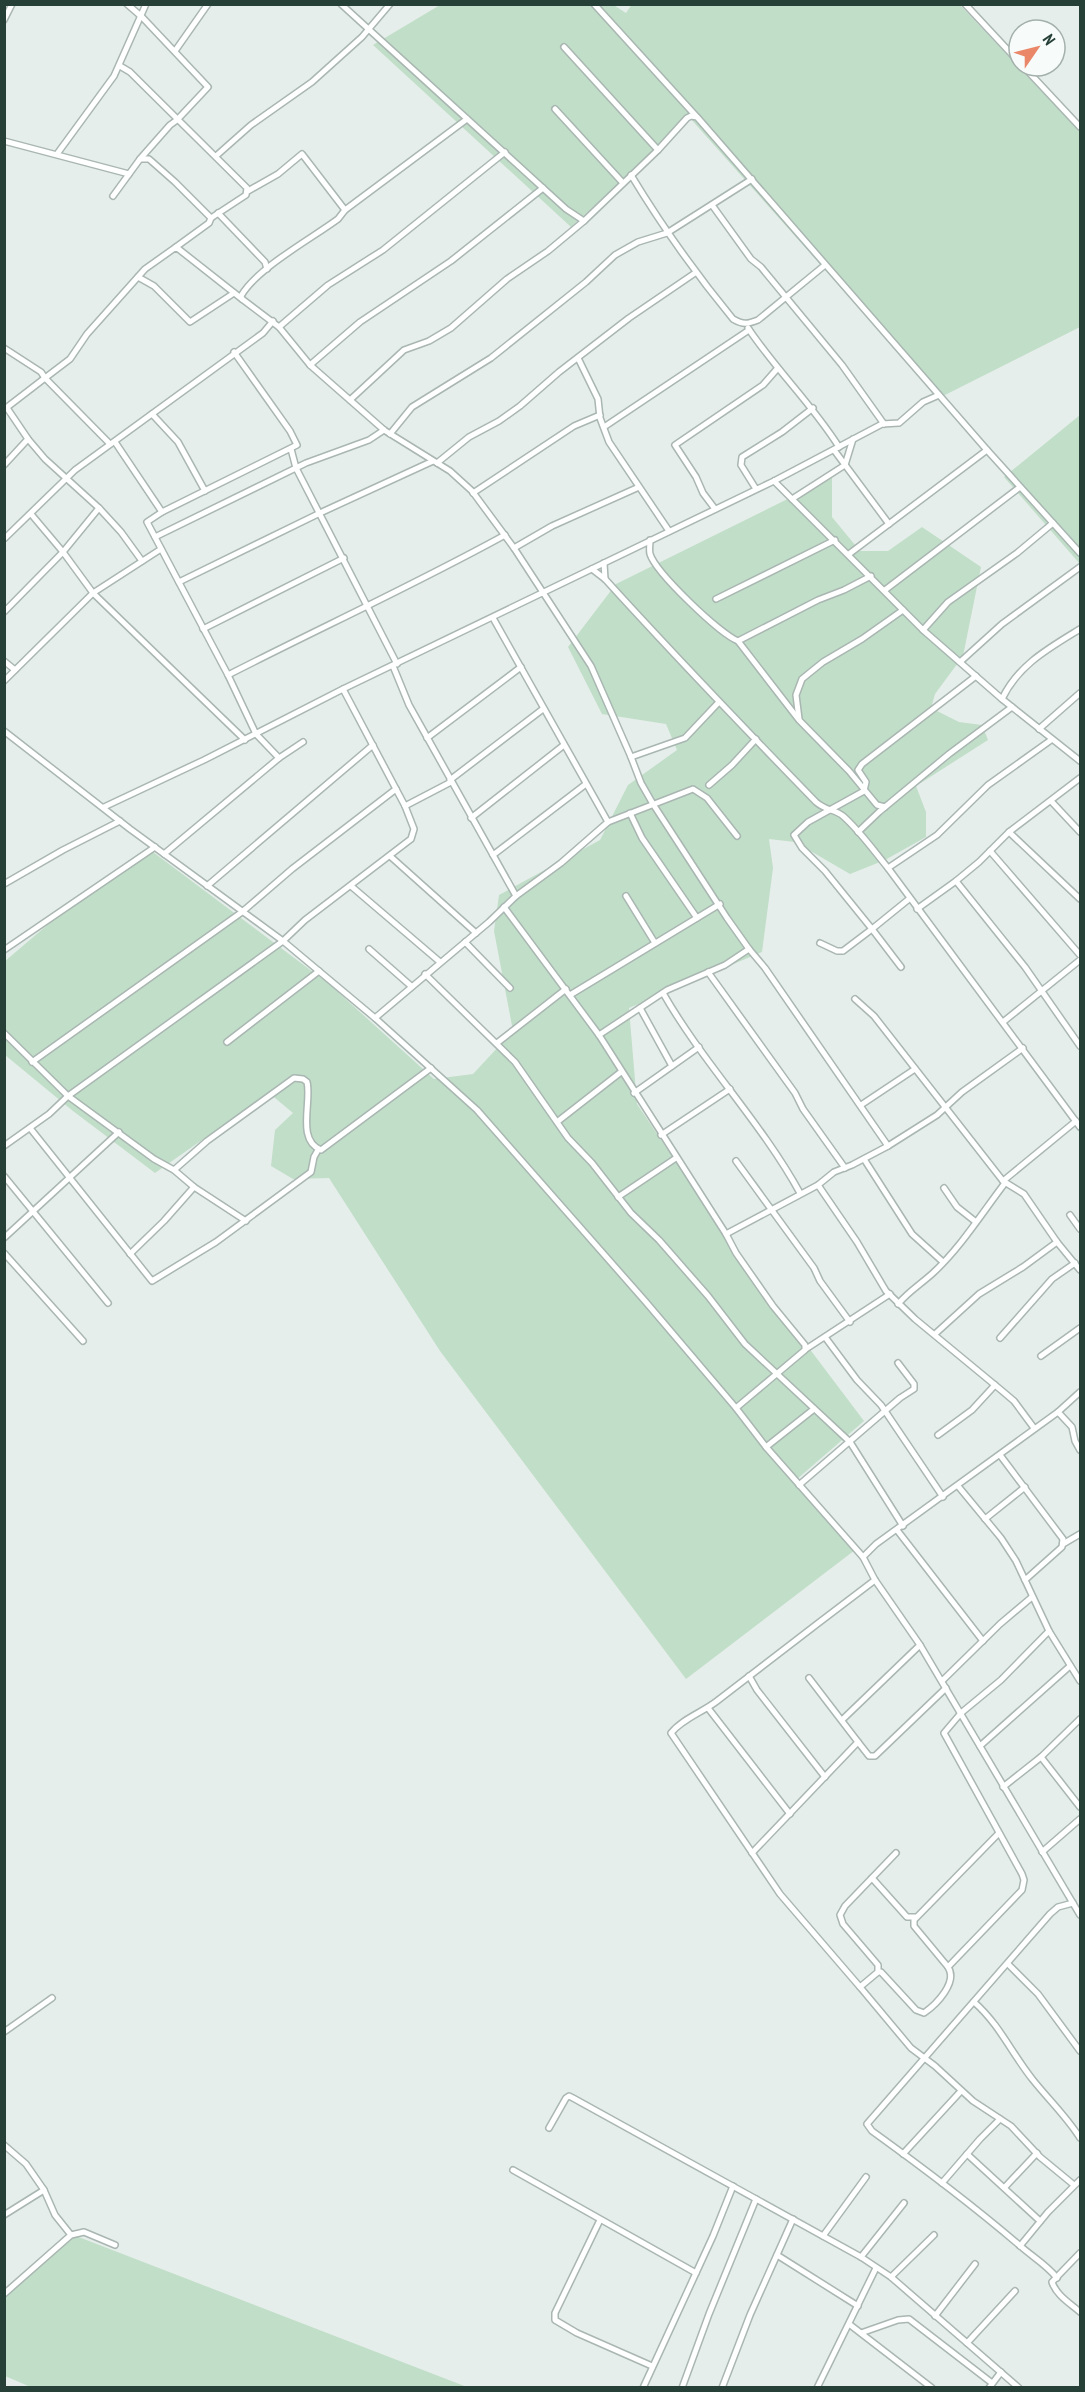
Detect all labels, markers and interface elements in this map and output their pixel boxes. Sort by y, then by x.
north arrow [1007,18,1067,78]
text: N [1039,30,1060,49]

